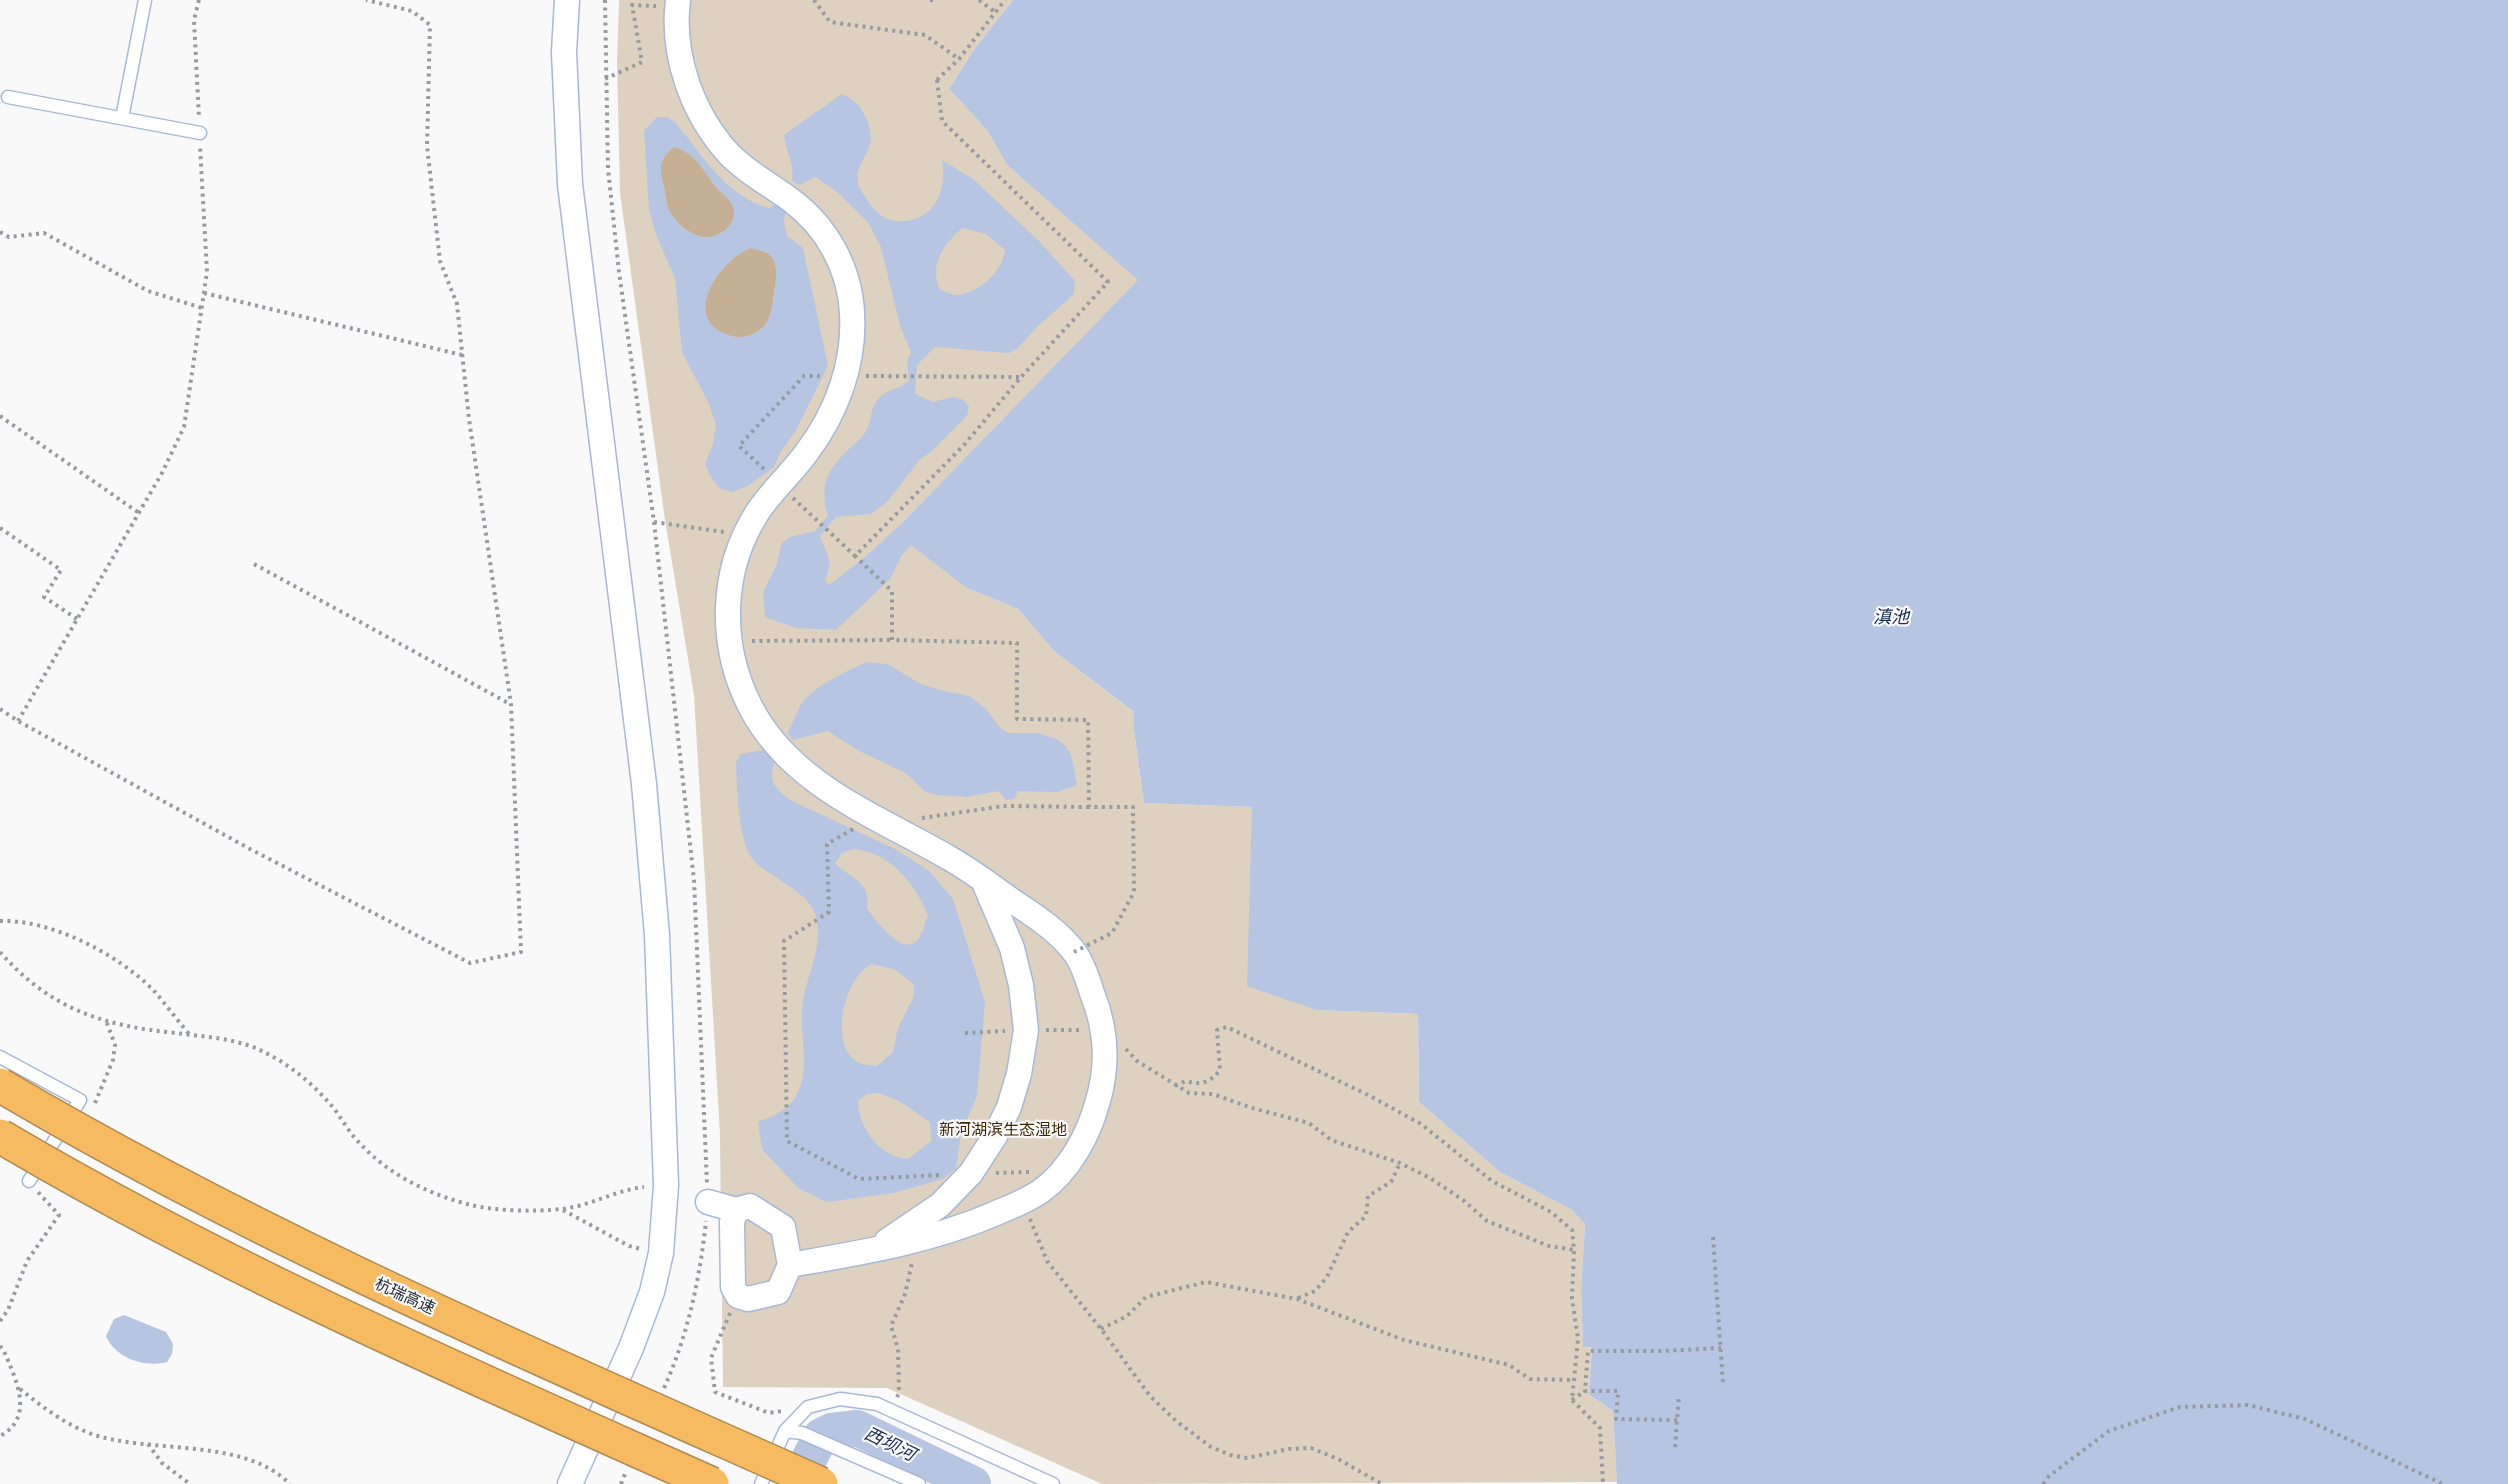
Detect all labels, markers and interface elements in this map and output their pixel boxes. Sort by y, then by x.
water label: 滇池 [1873,606,1909,628]
park label: 新河湖滨生态湿地 [939,1120,1067,1140]
street label: 杭瑞高速 [372,1274,438,1318]
water label: 西坝河 [861,1422,919,1466]

